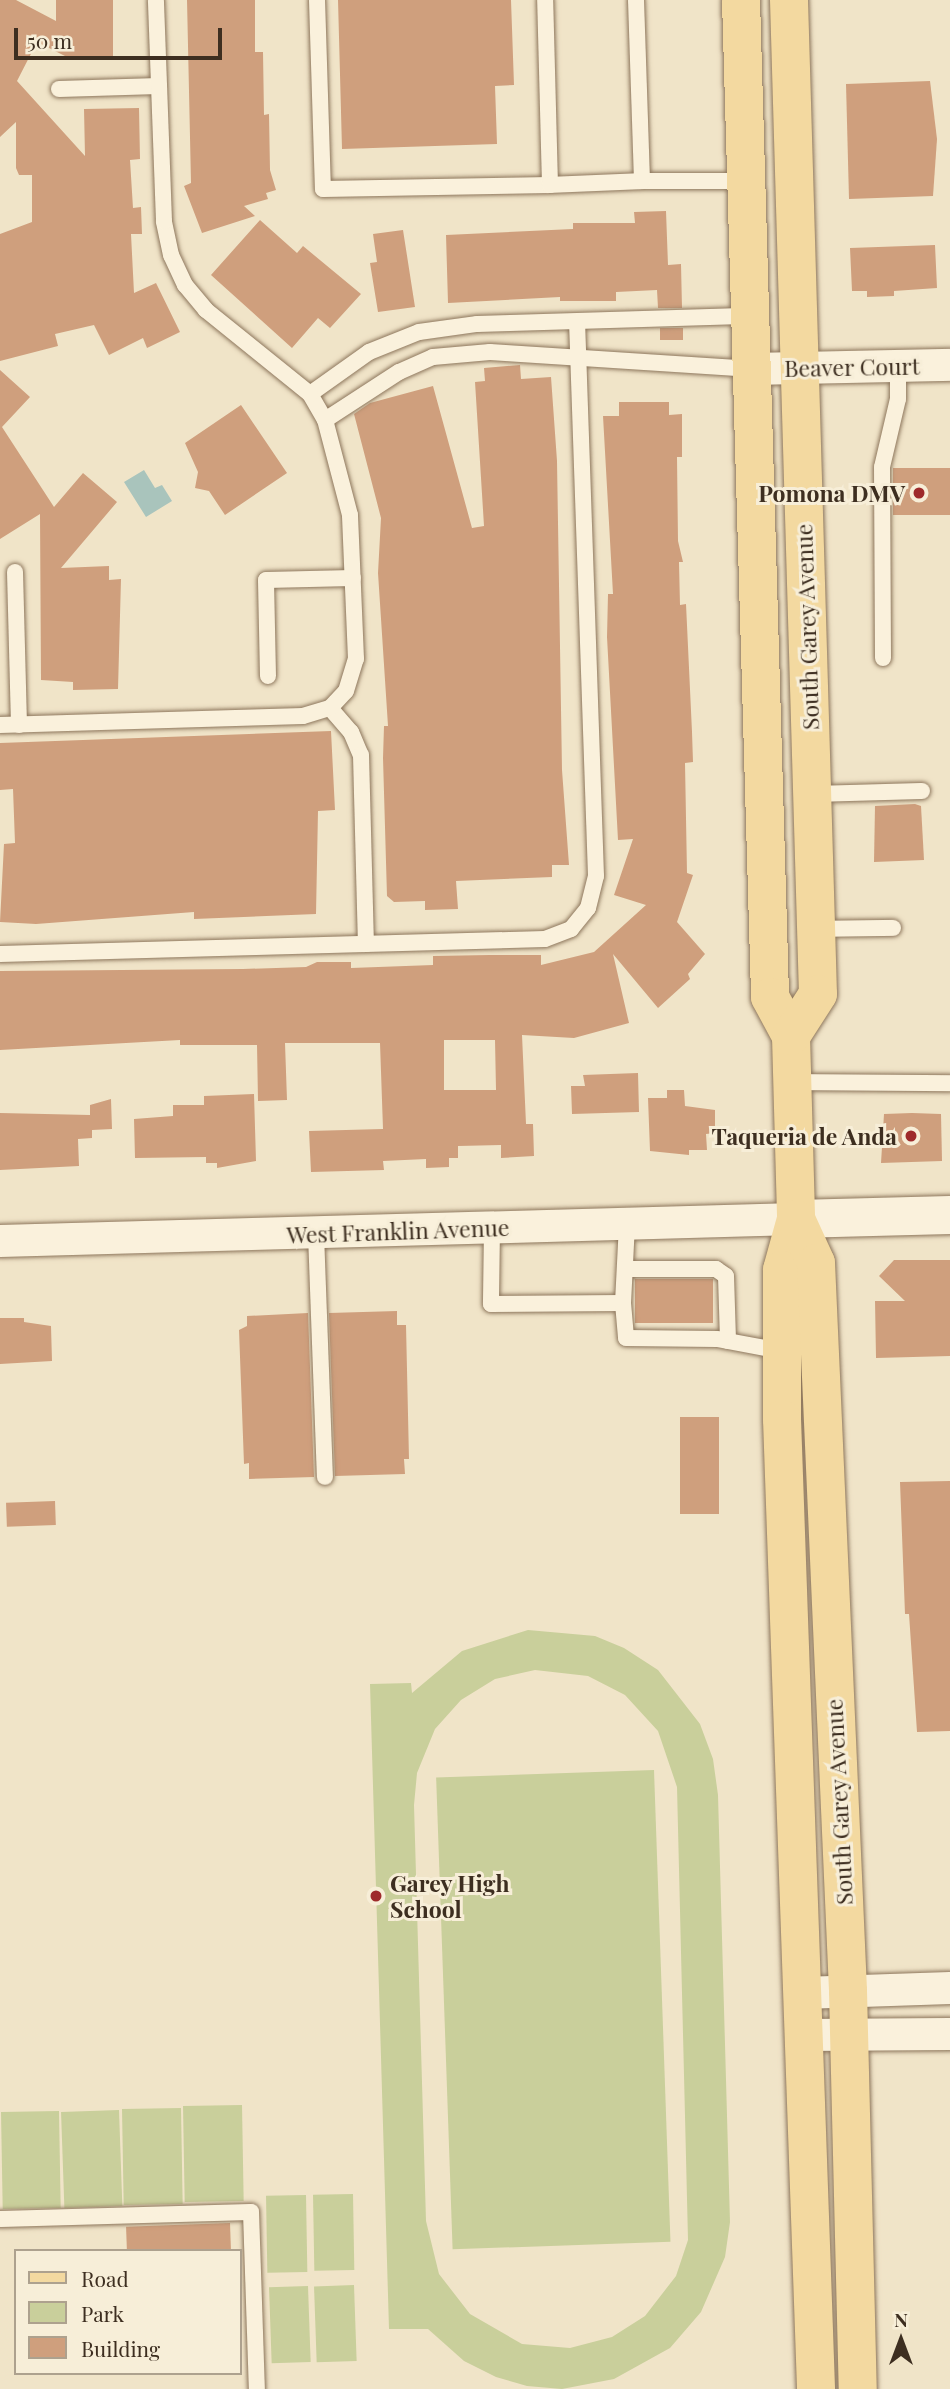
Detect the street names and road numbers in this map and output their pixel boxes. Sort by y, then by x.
street label: Beaver Court [784,352,920,382]
street label: South Garey Avenue [790,523,824,731]
street label: West Franklin Avenue [286,1213,510,1249]
street label: South Garey Avenue [820,1698,858,1906]

